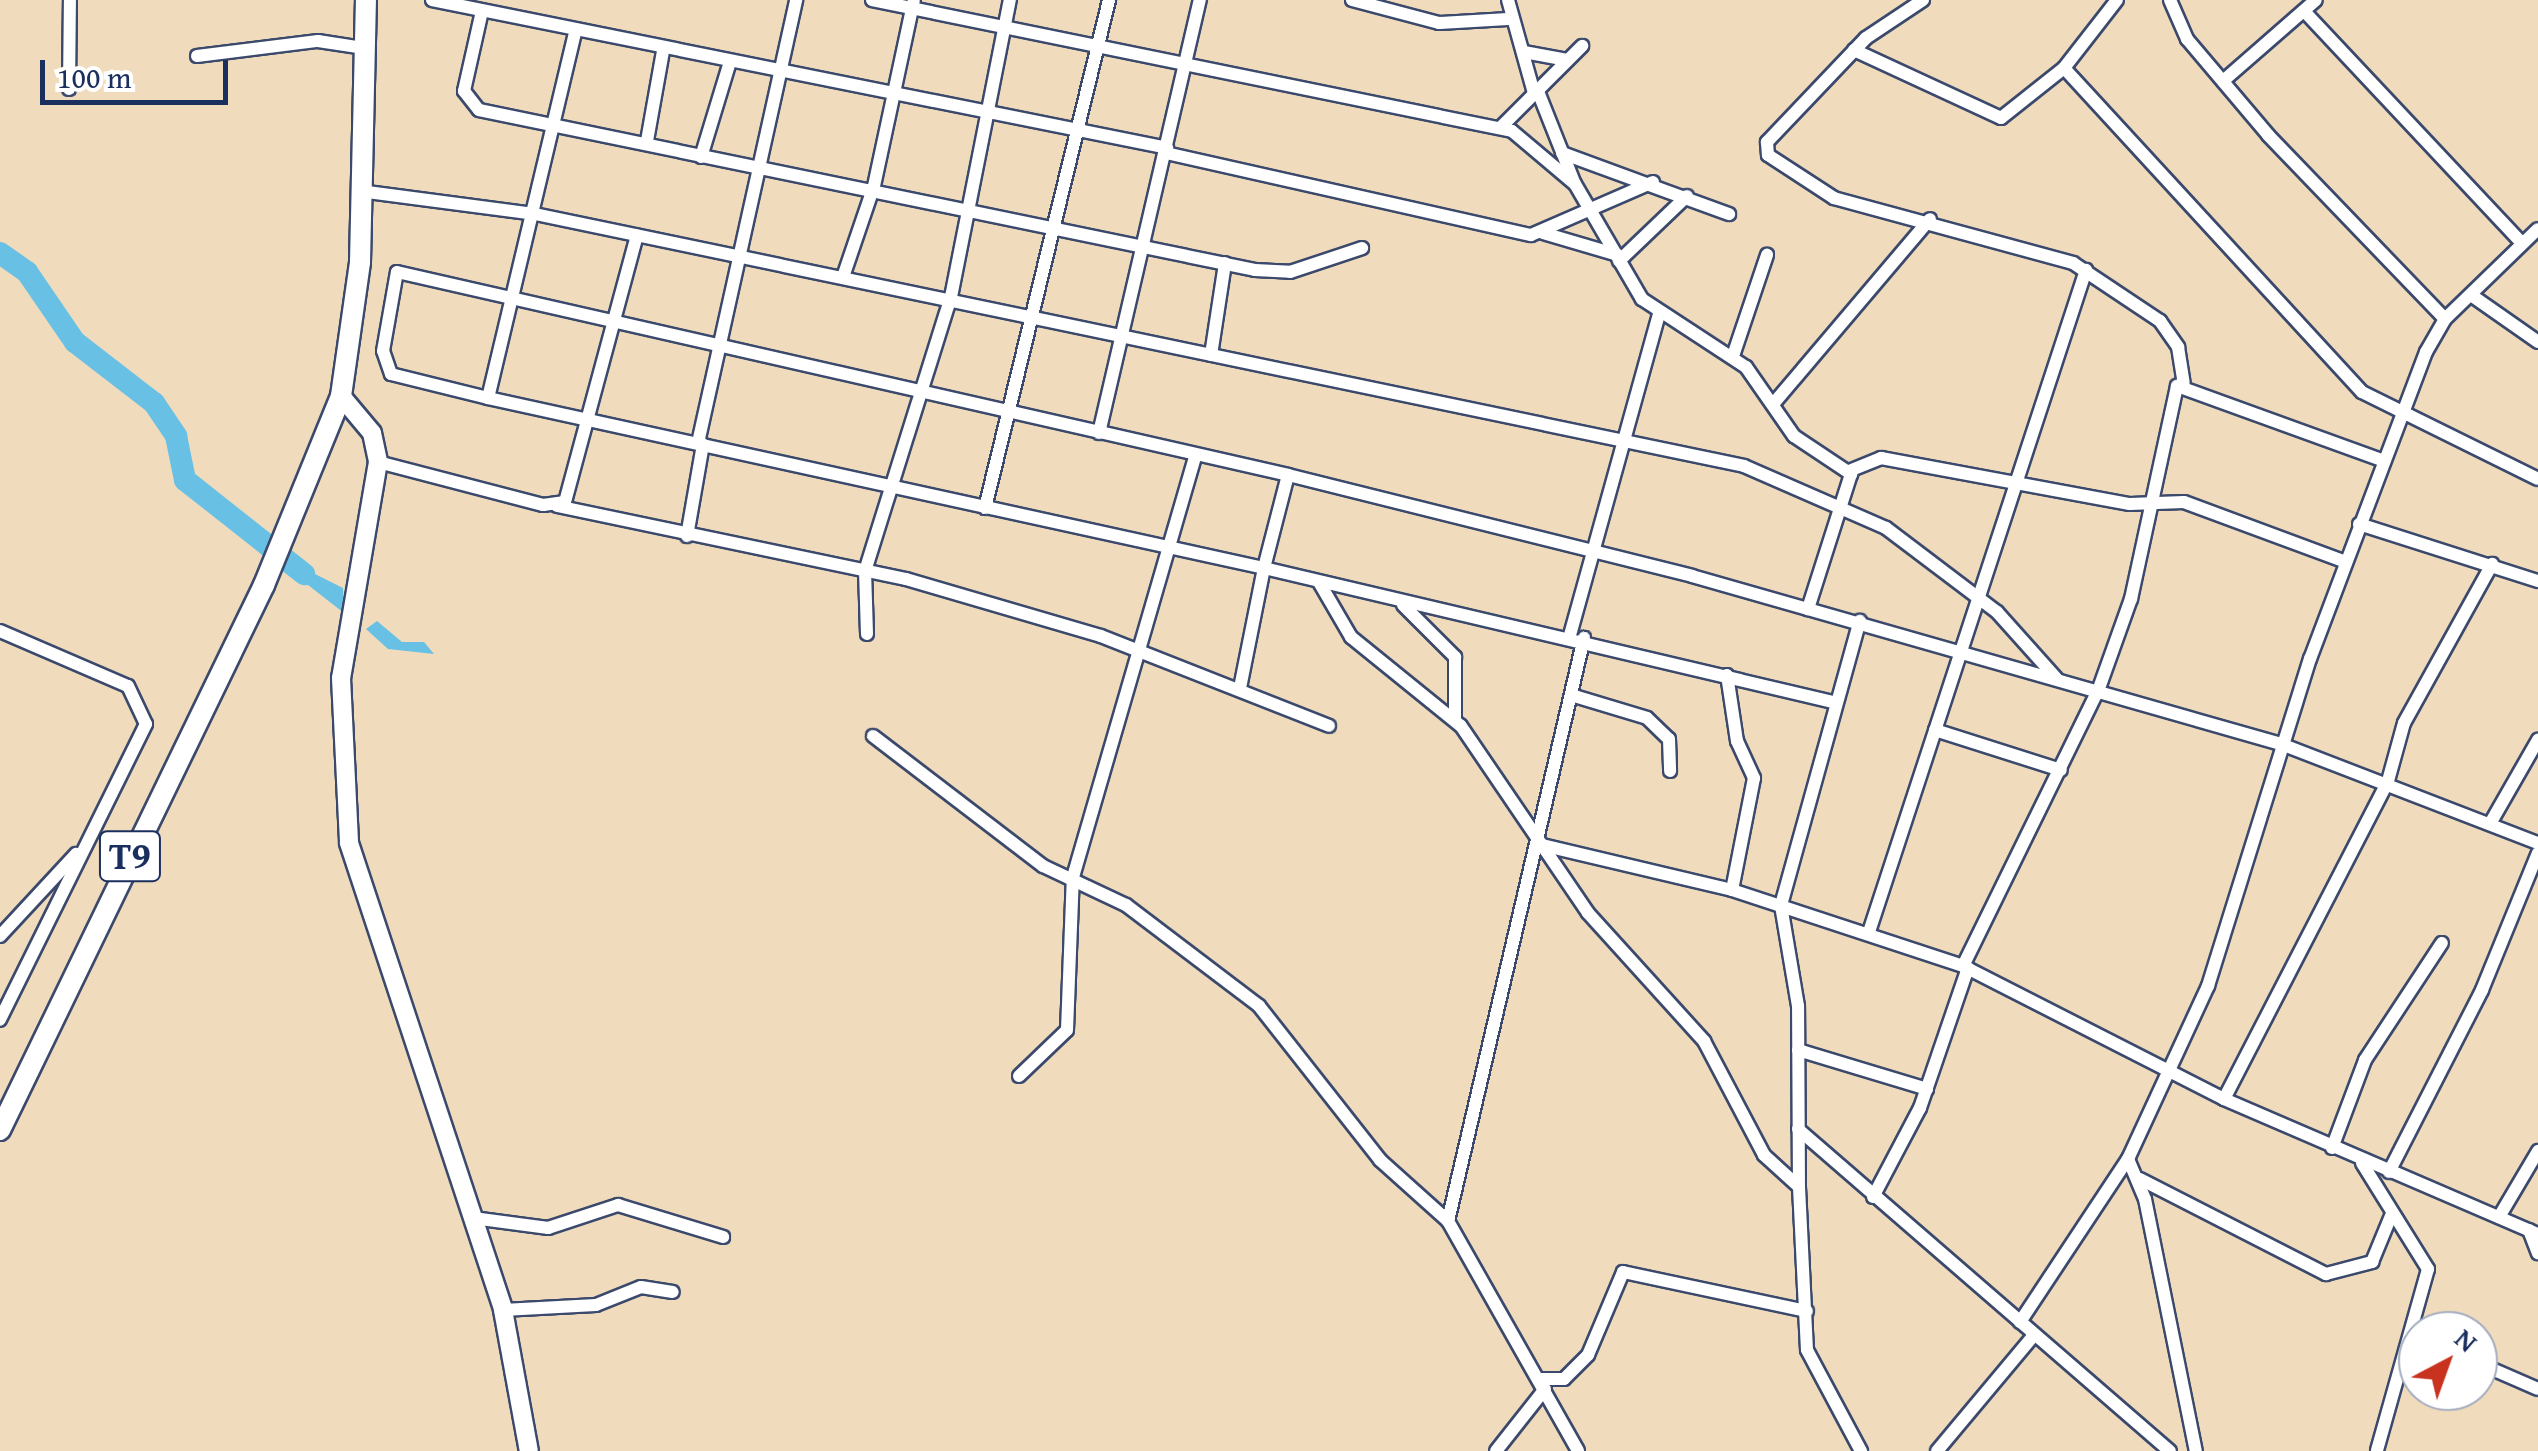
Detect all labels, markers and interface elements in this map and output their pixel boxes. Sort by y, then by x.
scale bar [45,40,232,102]
text: 100 m [57,55,131,99]
road number: T9 [98,823,162,889]
north arrow [2398,1311,2498,1411]
text: N [2446,1318,2487,1361]

